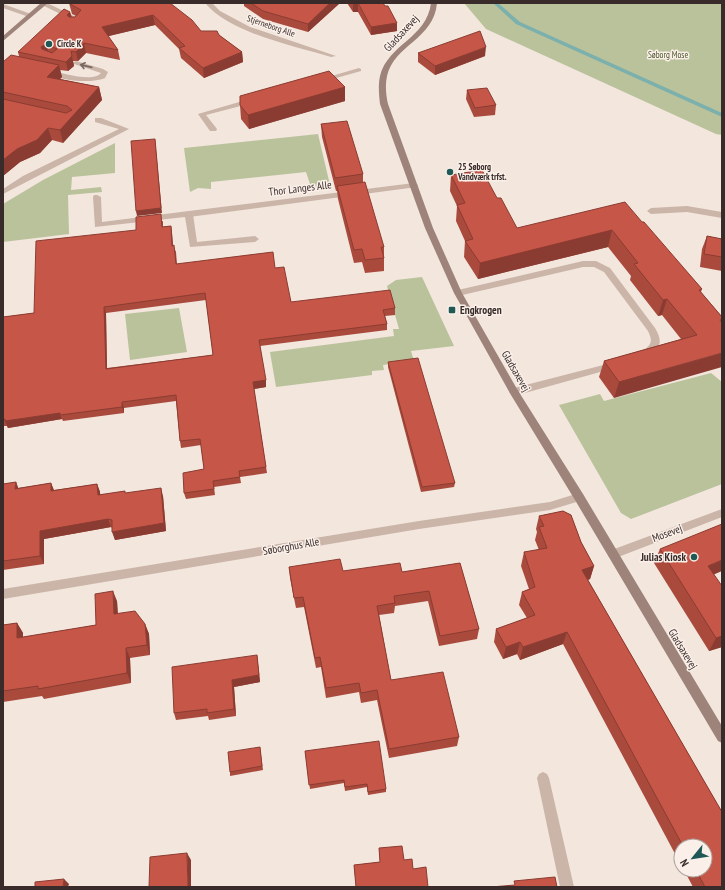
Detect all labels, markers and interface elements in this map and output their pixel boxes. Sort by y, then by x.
street label: Stjerneborg Alle [245,12,297,40]
street label: Gladsaxevej [380,12,422,54]
place label: Circle K [57,38,82,49]
marker: Circle K [44,39,54,49]
park label: Søborg Mose [648,49,688,60]
one-way arrow [80,61,93,69]
place label: 25 Søborg Vandværk trfst. [457,161,507,182]
marker: 25 Søborg Vandværk trfst. [445,167,455,177]
street label: Thor Langes Alle [268,177,333,199]
place label: Engkrogen [460,303,502,317]
marker: Engkrogen [447,305,457,315]
street label: Gladsaxevej [499,348,533,394]
street label: Mosevej [650,521,684,545]
street label: Søborghus Alle [262,534,321,558]
place label: Julias Kiosk [640,550,686,564]
marker: Julias Kiosk [689,552,699,562]
street label: Gladsaxevej [665,626,701,672]
north arrow [673,838,713,878]
text: N [677,857,692,869]

